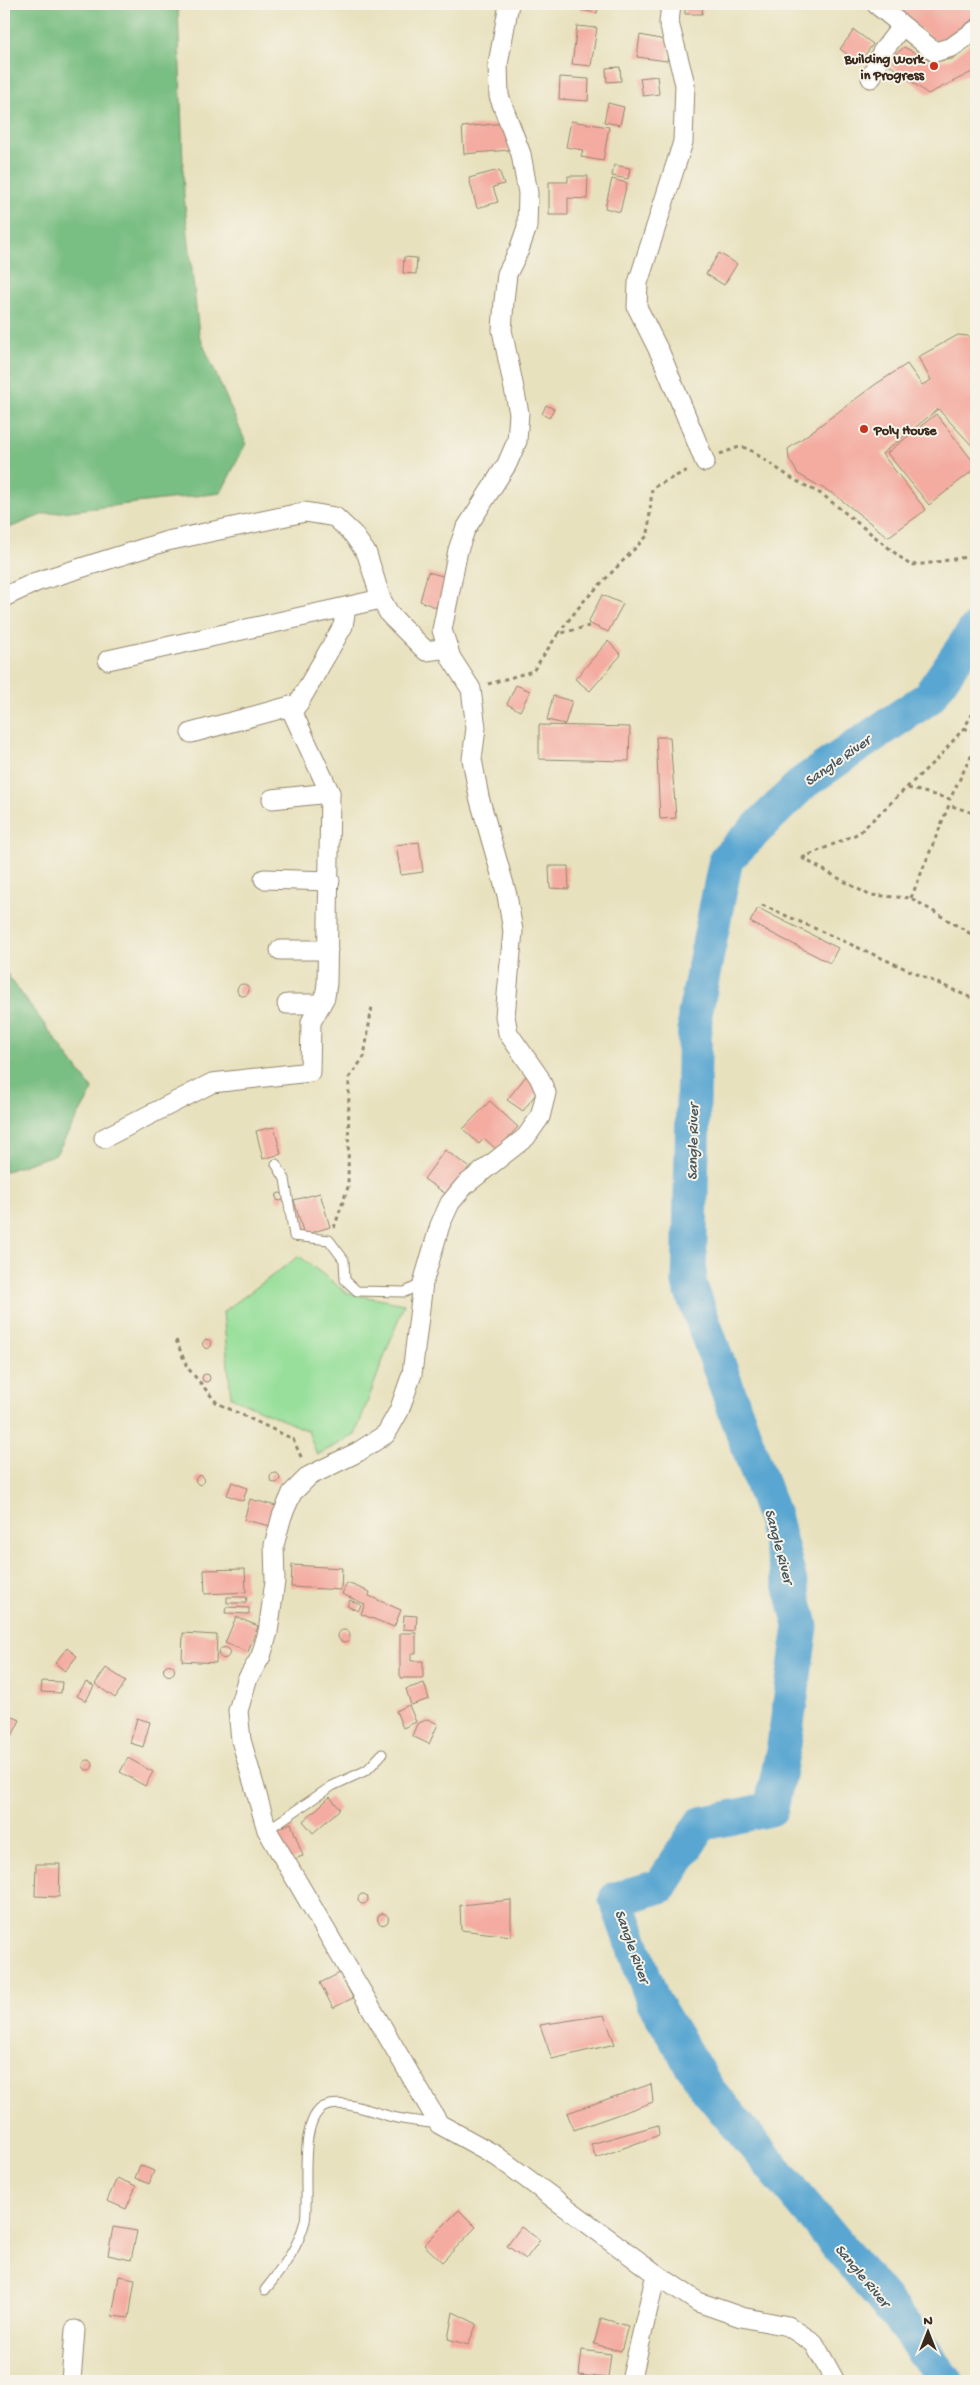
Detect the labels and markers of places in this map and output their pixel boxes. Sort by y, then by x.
place label: Building Work in Progress [844,52,926,85]
marker: Building Work in Progress [928,60,940,72]
marker: Poly House [858,423,870,435]
place label: Poly House [873,423,937,440]

